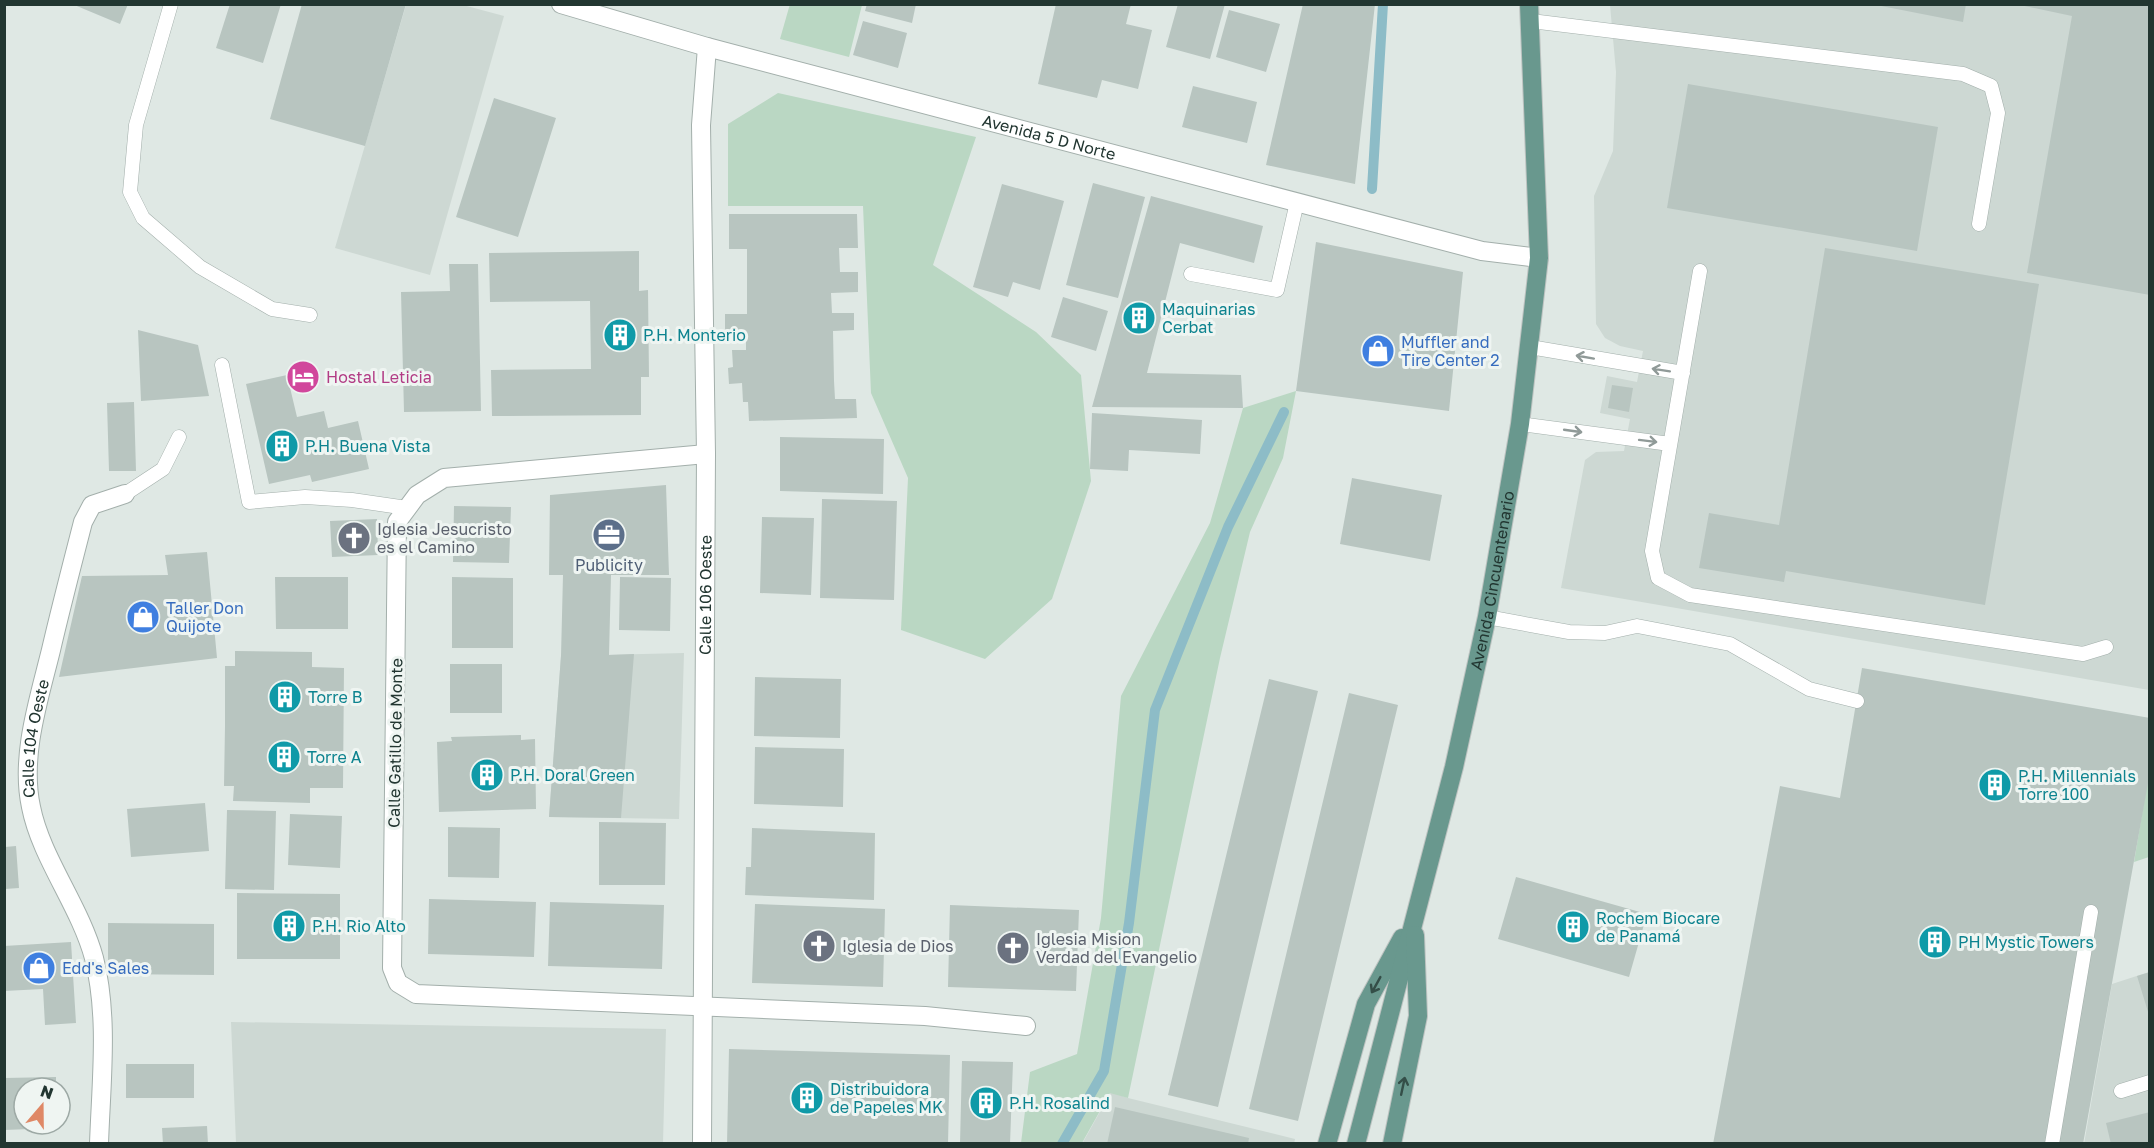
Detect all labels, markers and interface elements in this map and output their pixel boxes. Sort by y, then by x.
street label: Avenida 5 D Norte [980,110,1118,164]
place label: Maquinarias Cerbat [1162,299,1256,337]
building icon: Maquinarias Cerbat [1121,300,1157,336]
building icon: P.H. Monterio [602,317,638,353]
place label: P.H. Monterio [643,325,746,345]
place label: Muffler and Tire Center 2 [1401,332,1500,370]
shop icon: Muffler and Tire Center 2 [1360,333,1396,369]
one-way arrow [1576,351,1595,362]
hotel icon: Hostal Leticia [285,359,321,395]
one-way arrow [1652,364,1672,375]
place label: Hostal Leticia [326,367,432,387]
one-way arrow [1563,426,1582,437]
building icon: P.H. Buena Vista [264,428,300,464]
place label: P.H. Buena Vista [305,436,431,456]
one-way arrow [1638,436,1657,447]
street label: Avenida Cincuentenario [1466,489,1518,672]
office icon: Publicity [591,517,627,553]
place label: Iglesia Jesucristo es el Camino [377,519,512,557]
church icon: Iglesia Jesucristo es el Camino [336,520,372,556]
street label: Calle 106 Oeste [695,535,716,655]
place label: Publicity [575,555,643,575]
place label: Taller Don Quijote [166,598,244,636]
shop icon: Taller Don Quijote [125,599,161,635]
street label: Calle Gatillo de Monte [384,658,406,828]
street label: Calle 104 Oeste [18,677,53,799]
building icon: Torre B [267,679,303,715]
place label: Torre B [308,687,362,707]
building icon: Torre A [266,739,302,775]
place label: Torre A [307,747,362,767]
building icon: P.H. Doral Green [469,757,505,793]
place label: P.H. Doral Green [510,765,635,785]
place label: P.H. Millennials Torre 100 [2018,766,2136,804]
building icon: P.H. Millennials Torre 100 [1977,767,2013,803]
building icon: P.H. Rio Alto [271,908,307,944]
place label: Rochem Biocare de Panamá [1596,908,1720,946]
building icon: Rochem Biocare de Panamá [1555,909,1591,945]
place label: P.H. Rio Alto [312,916,406,936]
building icon: PH Mystic Towers [1917,924,1953,960]
church icon: Iglesia de Dios [801,928,837,964]
place label: Iglesia Mision Verdad del Evangelio [1036,929,1197,967]
church icon: Iglesia Mision Verdad del Evangelio [995,930,1031,966]
place label: PH Mystic Towers [1958,932,2094,952]
place label: Iglesia de Dios [842,936,954,956]
shop icon: Edd's Sales [21,950,57,986]
place label: Edd's Sales [62,958,149,978]
one-way arrow [1370,976,1382,993]
north arrow [12,1076,72,1136]
one-way arrow [1398,1077,1409,1096]
place label: Distribuidora de Papeles MK [830,1079,943,1117]
text: N [38,1080,56,1103]
building icon: Distribuidora de Papeles MK [789,1080,825,1116]
building icon: P.H. Rosalind [968,1085,1004,1121]
place label: P.H. Rosalind [1009,1093,1110,1113]

